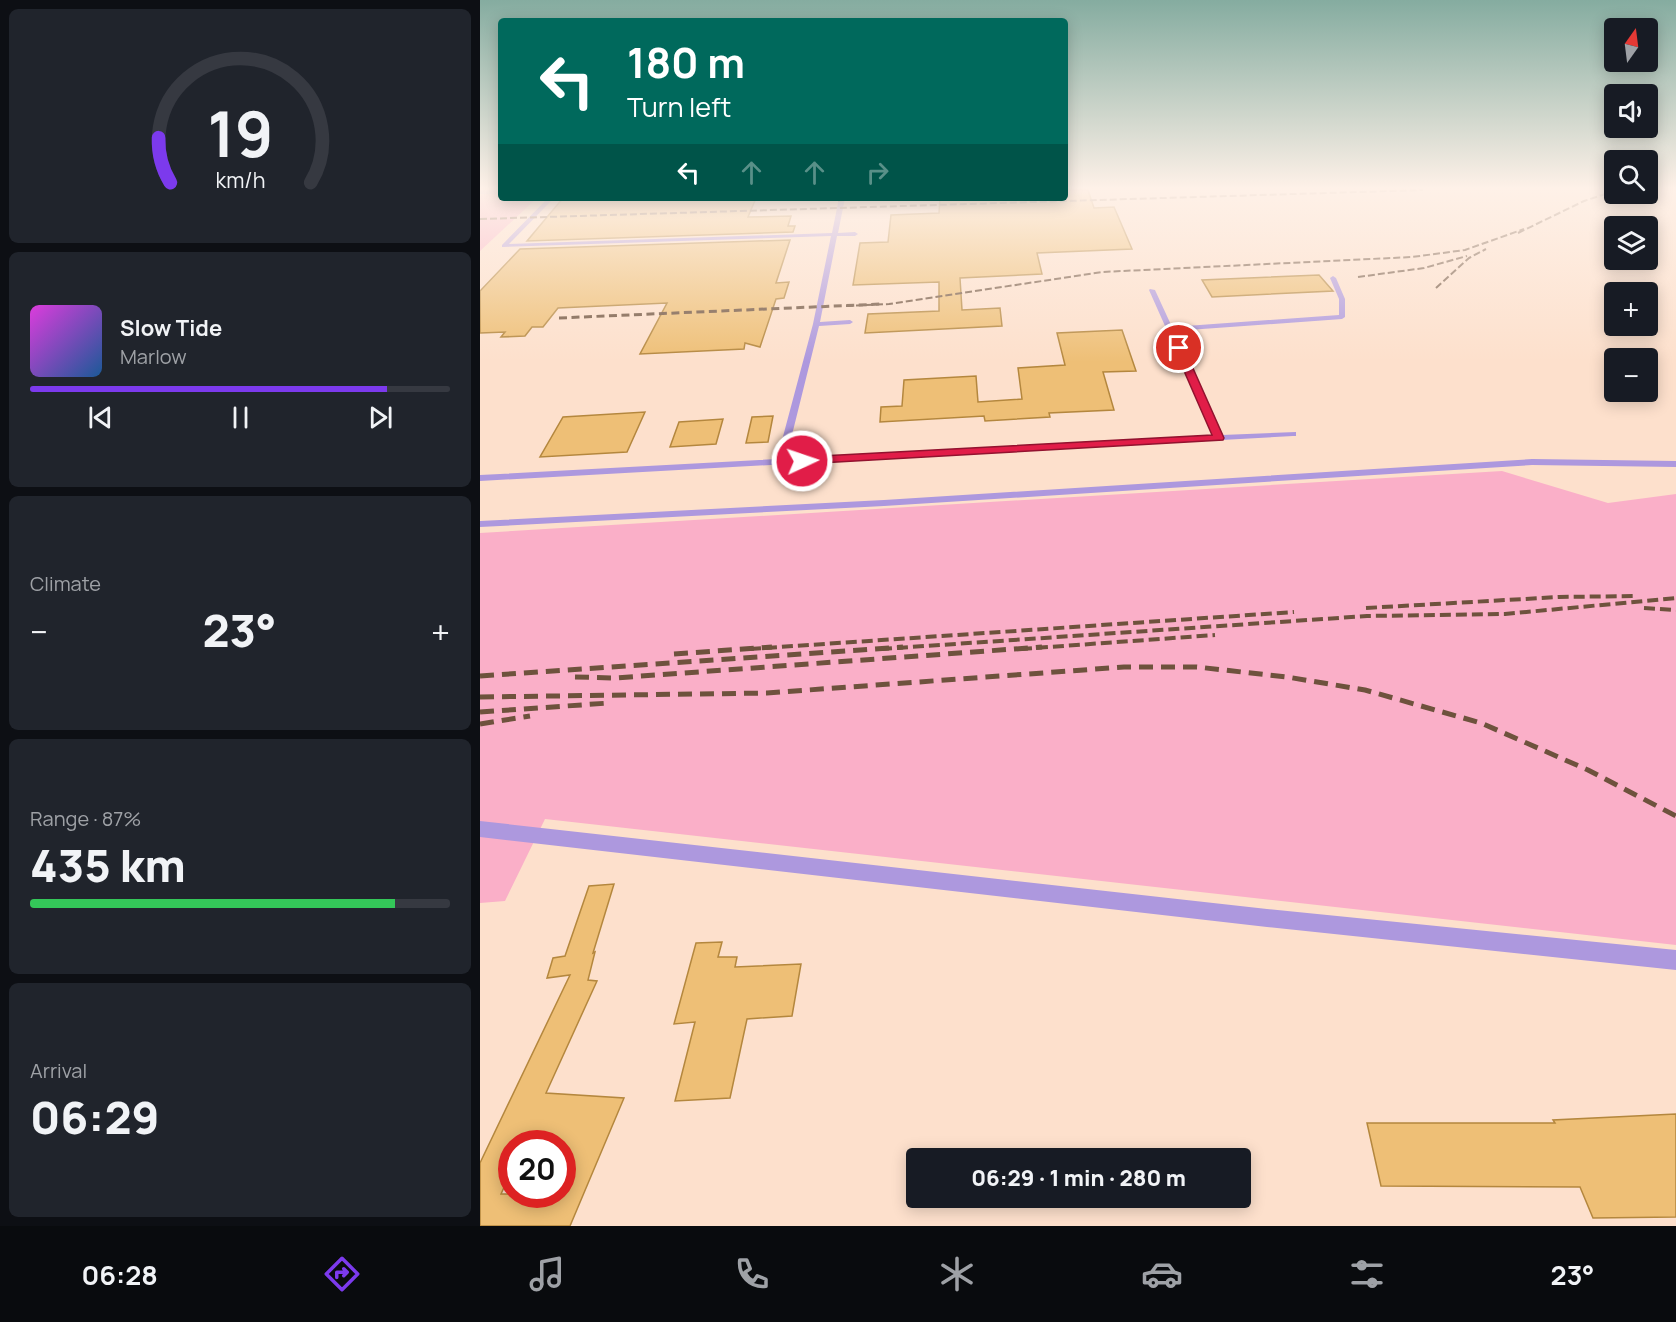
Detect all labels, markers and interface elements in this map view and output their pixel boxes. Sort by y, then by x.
north arrow [1604,18,1658,72]
map controls [1604,18,1658,402]
text: 180 m [627,33,745,91]
icon: left [528,42,606,120]
button: sound [1604,84,1658,138]
text: Turn left [627,88,731,125]
text: 19 [207,90,273,176]
button: search [1604,150,1658,204]
icon: left [672,156,705,189]
icon: ahead [735,156,768,189]
icon: ahead [798,156,831,189]
icon: right [861,156,894,189]
text: km/h [215,166,265,195]
button: layers [1604,216,1658,270]
button: + [1604,282,1658,336]
text: Slow Tide [120,313,222,343]
pin [1153,322,1204,373]
icon: arrive [1162,331,1195,364]
text: Marlow [120,343,187,370]
button: − [1604,348,1658,402]
icon: previous [84,401,117,434]
icon: pause [224,401,257,434]
icon: next [364,401,397,434]
position arrow [770,429,834,493]
text: Climate [30,570,101,597]
text: 23° [202,599,276,661]
text: − [30,609,48,654]
text: + [431,609,450,654]
text: Range · 87% [30,805,141,832]
text: 435 km [30,834,186,896]
text: Arrival [30,1057,87,1084]
text: 06:29 [30,1086,160,1148]
speed limit sign: 20 [498,1130,576,1208]
text: 06:29 · 1 min · 280 m [971,1163,1186,1193]
icon: directions [321,1253,363,1295]
icon: music [526,1253,568,1295]
icon: phone [731,1253,773,1295]
icon: climate [936,1253,978,1295]
icon: car [1141,1253,1183,1295]
icon: filters [1346,1253,1388,1295]
text: 06:28 [81,1256,158,1293]
text: 23° [1551,1256,1595,1293]

